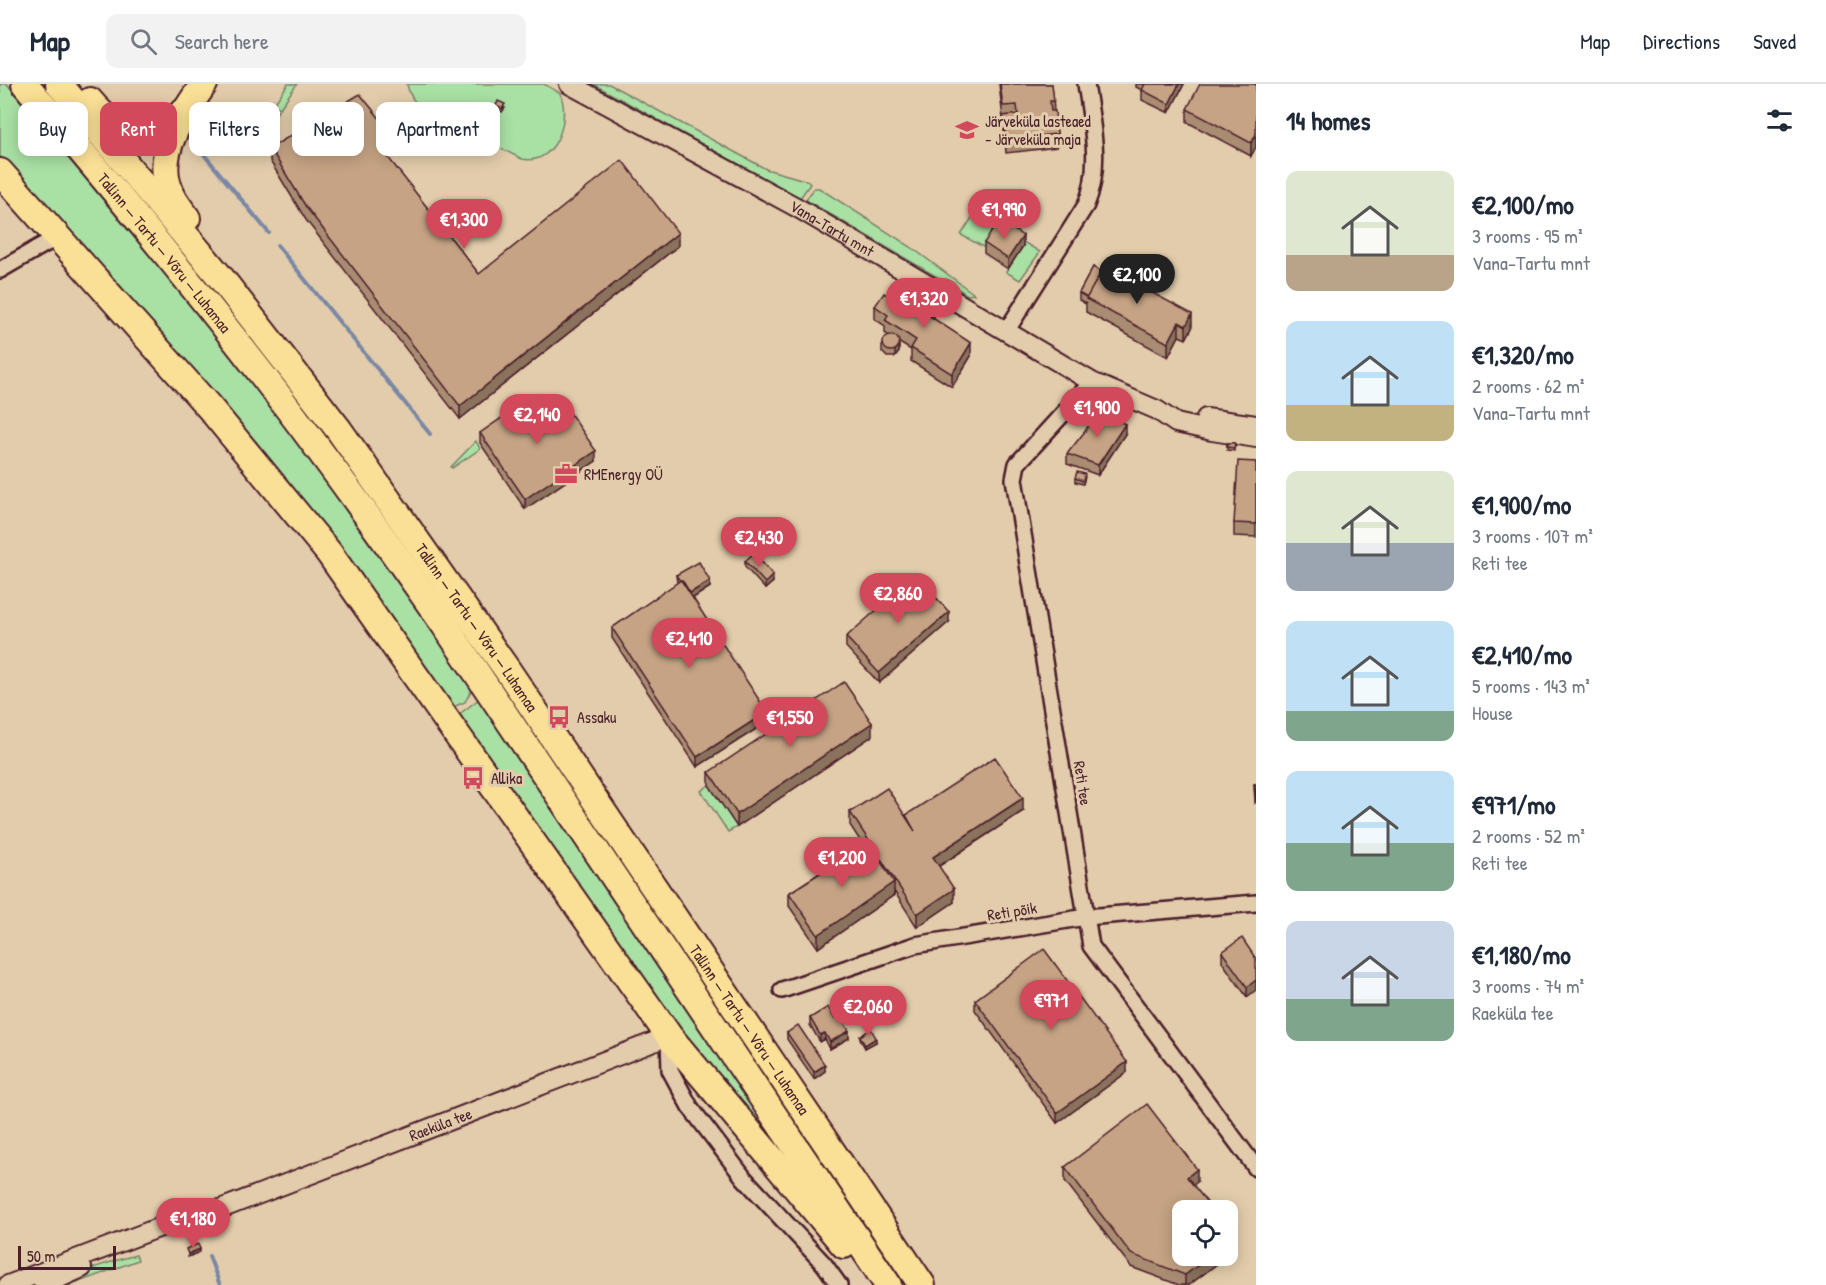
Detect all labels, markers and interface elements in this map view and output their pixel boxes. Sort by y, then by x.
search box [106,14,526,68]
text: Map [30,22,70,60]
icon: search [127,25,160,58]
text: Search here [175,26,269,56]
text: Map [1580,27,1610,56]
text: Directions [1643,27,1720,56]
text: Saved [1753,27,1796,56]
chip: Buy [18,102,88,156]
chip: Rent [100,102,177,156]
chip: Filters [189,102,280,156]
chip: New [292,102,364,156]
chip: Apartment [376,102,500,156]
text: 14 homes [1286,103,1371,138]
icon: filters [1763,104,1796,137]
place label: Järveküla lasteaed - Järveküla maja [985,110,1091,150]
school or university icon: Järveküla lasteaed - Järveküla maja [954,117,980,143]
street label: Tallinn — Tartu — Võru — Luhamaa [93,168,236,337]
text: €2,100/mo [1472,187,1574,222]
pin: €1,990 [955,189,1053,240]
street label: Vana-Tartu mnt [786,195,879,262]
text: €1,990 [982,195,1026,222]
icon: home [1334,195,1406,267]
pin: €1,300 [415,199,513,250]
text: €1,300 [440,205,488,232]
text: 3 rooms · 95 m² [1472,222,1582,249]
text: Vana-Tartu mnt [1472,249,1590,276]
pin: €2,100 [1088,254,1186,305]
text: €2,100 [1113,260,1161,287]
pin: €1,320 [875,278,973,329]
text: €1,320 [900,284,948,311]
text: €1,320/mo [1472,337,1574,372]
icon: home [1334,345,1406,417]
text: 2 rooms · 62 m² [1472,372,1584,399]
pin: €1,900 [1048,387,1146,438]
text: €1,900 [1074,393,1120,420]
pin: €2,140 [488,394,586,445]
text: Vana-Tartu mnt [1472,399,1590,426]
text: €2,140 [514,400,560,427]
office icon: RMEnergy OÜ [553,461,579,487]
place label: RMEnergy OÜ [584,463,663,485]
text: €1,900/mo [1472,487,1571,522]
icon: home [1334,495,1406,567]
pin: €2,430 [710,517,808,568]
text: 3 rooms · 107 m² [1472,522,1593,549]
text: €2,430 [735,523,783,550]
street label: Tallinn — Tartu — Võru — Luhamaa [411,539,543,716]
text: Reti tee [1472,549,1528,576]
pin: €2,860 [849,573,947,624]
text: €2,860 [874,579,922,606]
pin: €2,410 [640,618,738,669]
text: €2,410 [666,624,712,651]
text: €2,410/mo [1472,637,1572,672]
icon: home [1334,645,1406,717]
text: 5 rooms · 143 m² [1472,672,1590,699]
pin: €1,550 [741,697,839,748]
text: House [1472,699,1513,726]
text: €1,550 [767,703,813,730]
bus stop icon: Assaku [546,704,572,730]
place label: Assaku [577,706,617,728]
street label: Reti tee [1069,759,1097,807]
bus stop icon: Allika [460,765,486,791]
place label: Allika [491,767,522,789]
text: €971/mo [1472,787,1556,822]
icon: home [1334,795,1406,867]
text: 2 rooms · 52 m² [1472,822,1585,849]
pin: €1,200 [793,837,891,888]
text: €1,200 [818,843,866,870]
text: Reti tee [1472,849,1528,876]
street label: Reti põik [986,896,1039,926]
text: €1,180/mo [1472,937,1571,972]
street label: Tallinn — Tartu — Võru — Luhamaa [685,940,815,1119]
icon: home [1334,945,1406,1017]
text: 3 rooms · 74 m² [1472,972,1584,999]
pin: €971 [1015,980,1087,1031]
pin: €2,060 [819,986,917,1037]
text: €971 [1034,986,1068,1013]
text: €2,060 [844,992,892,1019]
text: Raeküla tee [1472,999,1554,1026]
street label: Raeküla tee [406,1102,476,1146]
pin: €1,180 [144,1198,242,1249]
map controls [1172,1200,1238,1266]
button: locate [1172,1200,1238,1266]
text: €1,180 [170,1204,216,1231]
scale bar [18,1243,116,1270]
text: 50 m [27,1245,56,1267]

